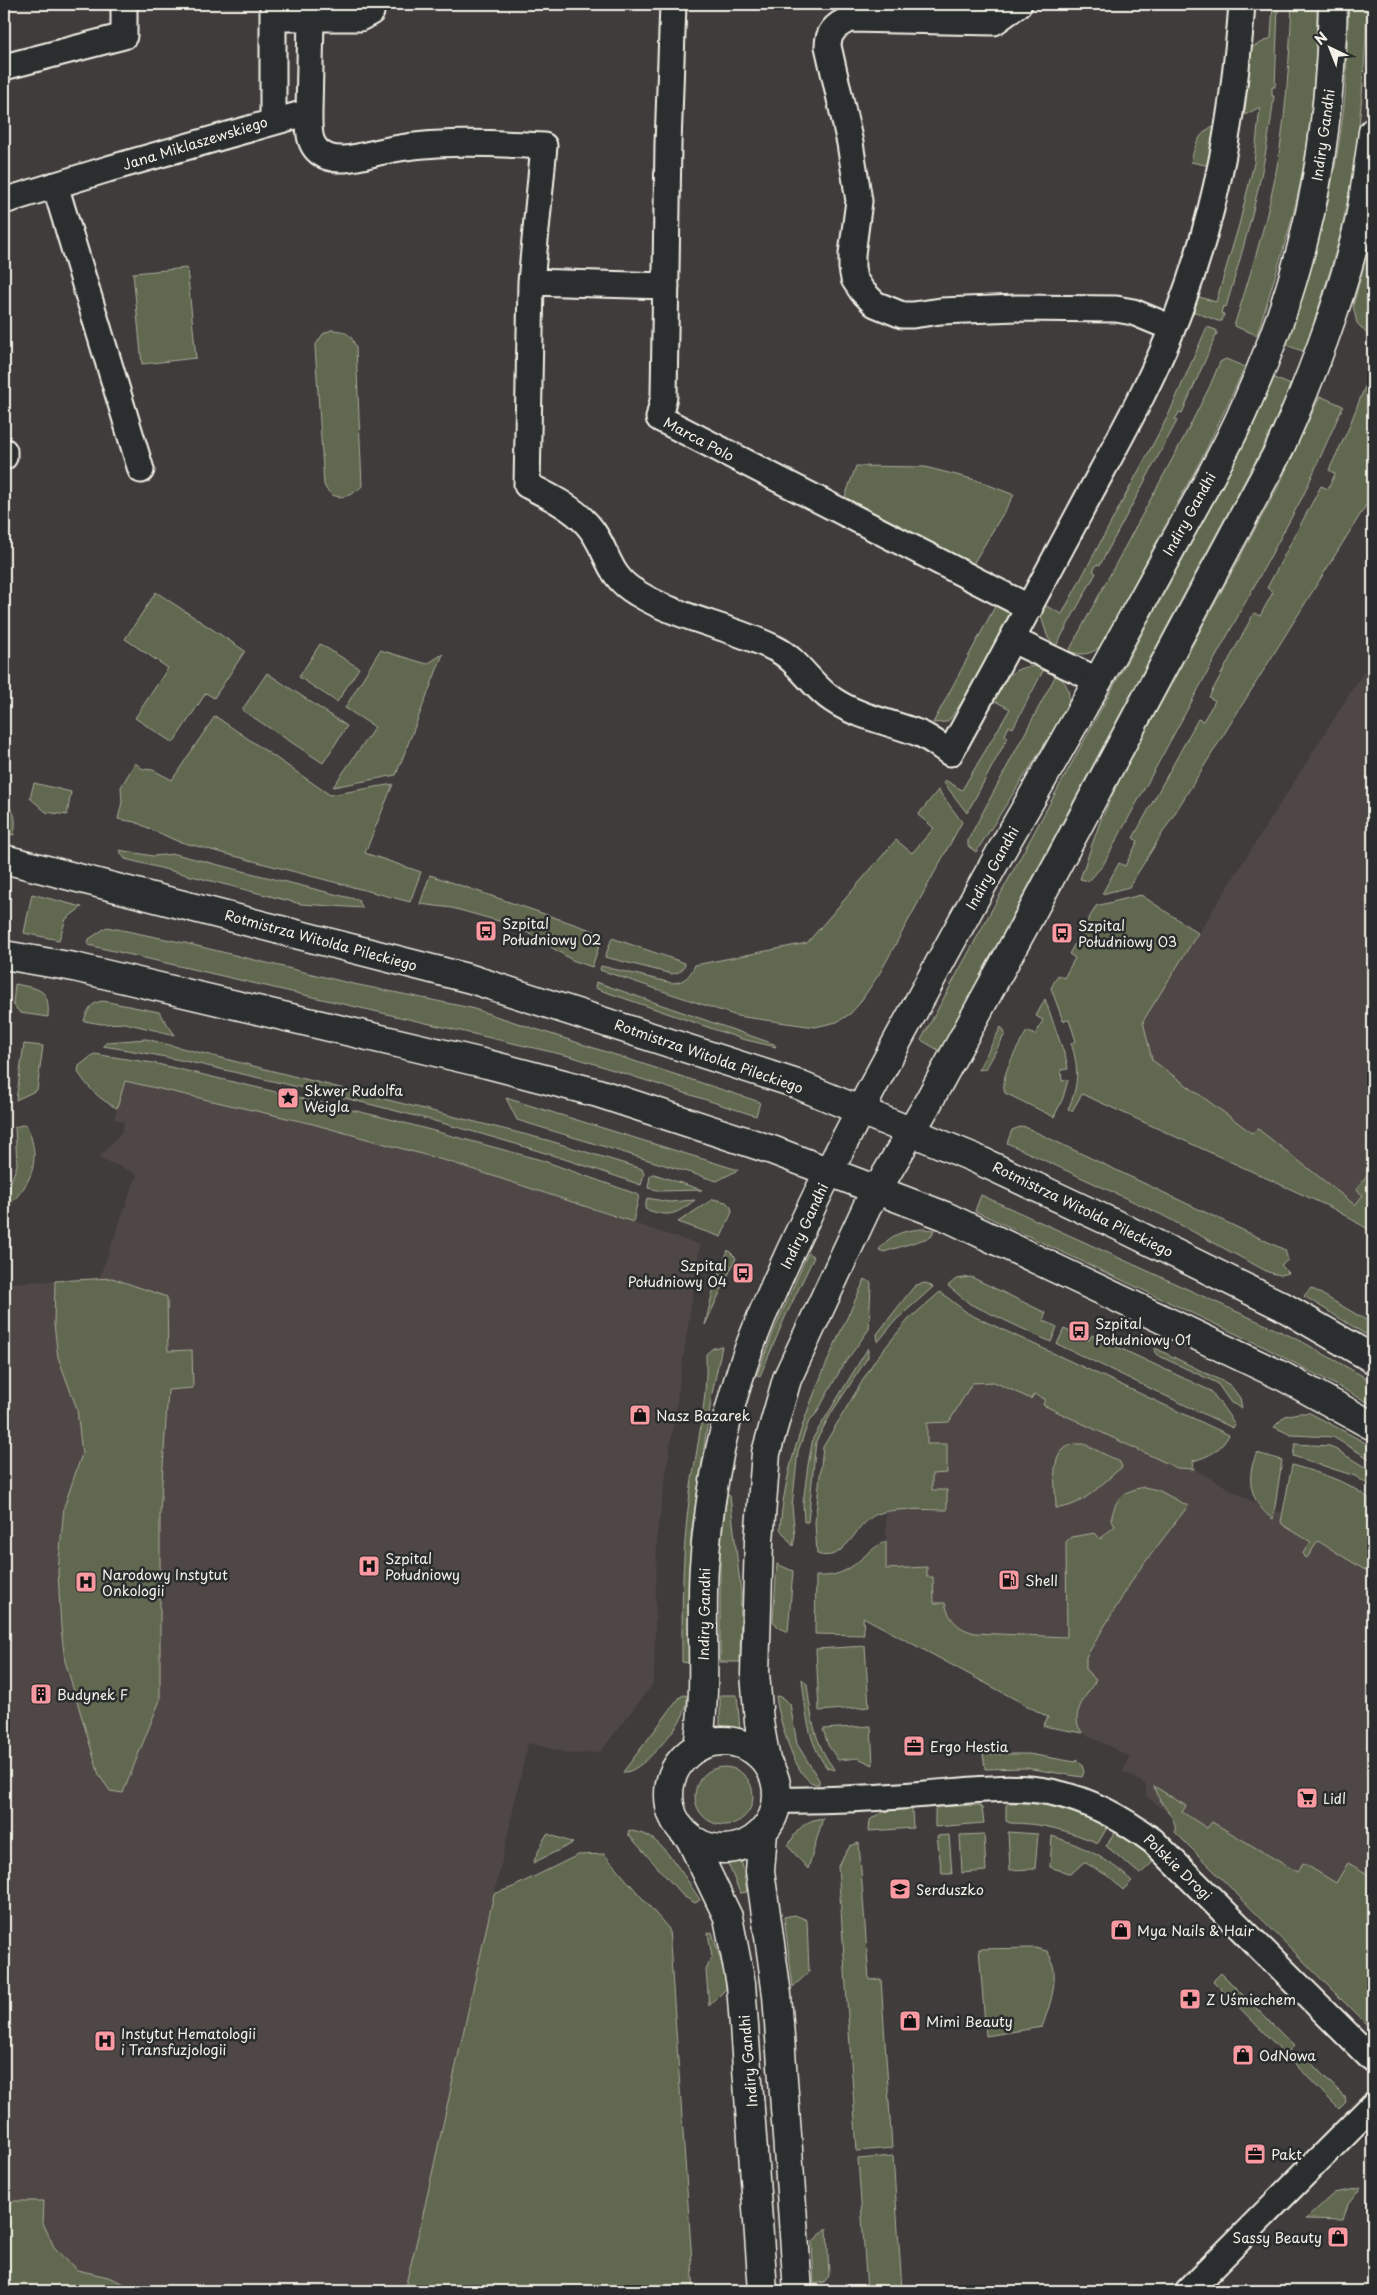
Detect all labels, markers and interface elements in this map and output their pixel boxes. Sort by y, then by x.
north arrow [1304,22,1354,72]
text: N [1310,27,1332,50]
street label: Indiry Gandhi [1306,88,1340,182]
street label: Jana Miklaszewskiego [120,111,270,175]
street label: Marca Polo [660,412,738,466]
street label: Indiry Gandhi [1157,468,1221,560]
street label: Indiry Gandhi [960,822,1024,914]
street label: Rotmistrza Witolda Pileckiego [222,904,420,976]
place label: Szpital Południowy 02 [502,913,602,950]
place label: Szpital Południowy 03 [1078,915,1177,952]
bus stop icon: Szpital Południowy 02 [474,919,498,943]
bus stop icon: Szpital Południowy 03 [1050,921,1074,945]
street label: Rotmistrza Witolda Pileckiego [612,1014,806,1098]
place label: Skwer Rudolfa Weigla [304,1080,403,1117]
place icon: Skwer Rudolfa Weigla [276,1086,300,1110]
street label: Rotmistrza Witolda Pileckiego [989,1156,1177,1262]
street label: Indiry Gandhi [775,1179,833,1272]
place label: Szpital Południowy 04 [628,1255,727,1292]
bus stop icon: Szpital Południowy 04 [731,1261,755,1285]
place label: Szpital Południowy 01 [1095,1313,1191,1350]
bus stop icon: Szpital Południowy 01 [1067,1319,1091,1343]
shop icon: Nasz Bazarek [628,1403,652,1427]
place label: Nasz Bazarek [656,1405,751,1426]
place label: Szpital Południowy [385,1548,460,1585]
hospital icon: Szpital Południowy [357,1554,381,1578]
place label: Narodowy Instytut Onkologii [102,1564,228,1601]
street label: Indiry Gandhi [693,1567,715,1661]
fuel station icon: Shell [997,1568,1021,1592]
hospital icon: Narodowy Instytut Onkologii [74,1570,98,1594]
place label: Shell [1025,1570,1058,1591]
building icon: Budynek F [29,1682,53,1706]
place label: Budynek F [57,1684,128,1705]
office icon: Ergo Hestia [902,1734,926,1758]
place label: Ergo Hestia [930,1736,1009,1757]
supermarket icon: Lidl [1295,1786,1319,1810]
place label: Lidl [1323,1788,1346,1809]
street label: Polskie Drogi [1139,1829,1217,1905]
school or university icon: Serduszko [888,1877,912,1901]
place label: Serduszko [916,1879,984,1900]
shop icon: Mya Nails & Hair [1109,1918,1133,1942]
place label: Mya Nails & Hair [1137,1920,1254,1941]
pharmacy icon: Z Uśmiechem [1178,1987,1202,2011]
place label: Z Uśmiechem [1206,1989,1296,2010]
shop icon: Mimi Beauty [898,2009,922,2033]
place label: Mimi Beauty [926,2011,1013,2032]
street label: Indiry Gandhi [733,2014,763,2108]
place label: Instytut Hematologii i Transfuzjologii [121,2023,256,2060]
hospital icon: Instytut Hematologii i Transfuzjologii [93,2029,117,2053]
shop icon: OdNowa [1231,2043,1255,2067]
place label: OdNowa [1259,2045,1316,2066]
office icon: Pakt [1243,2142,1267,2166]
place label: Pakt [1271,2144,1302,2165]
shop icon: Sassy Beauty [1326,2225,1350,2249]
place label: Sassy Beauty [1233,2227,1322,2248]

